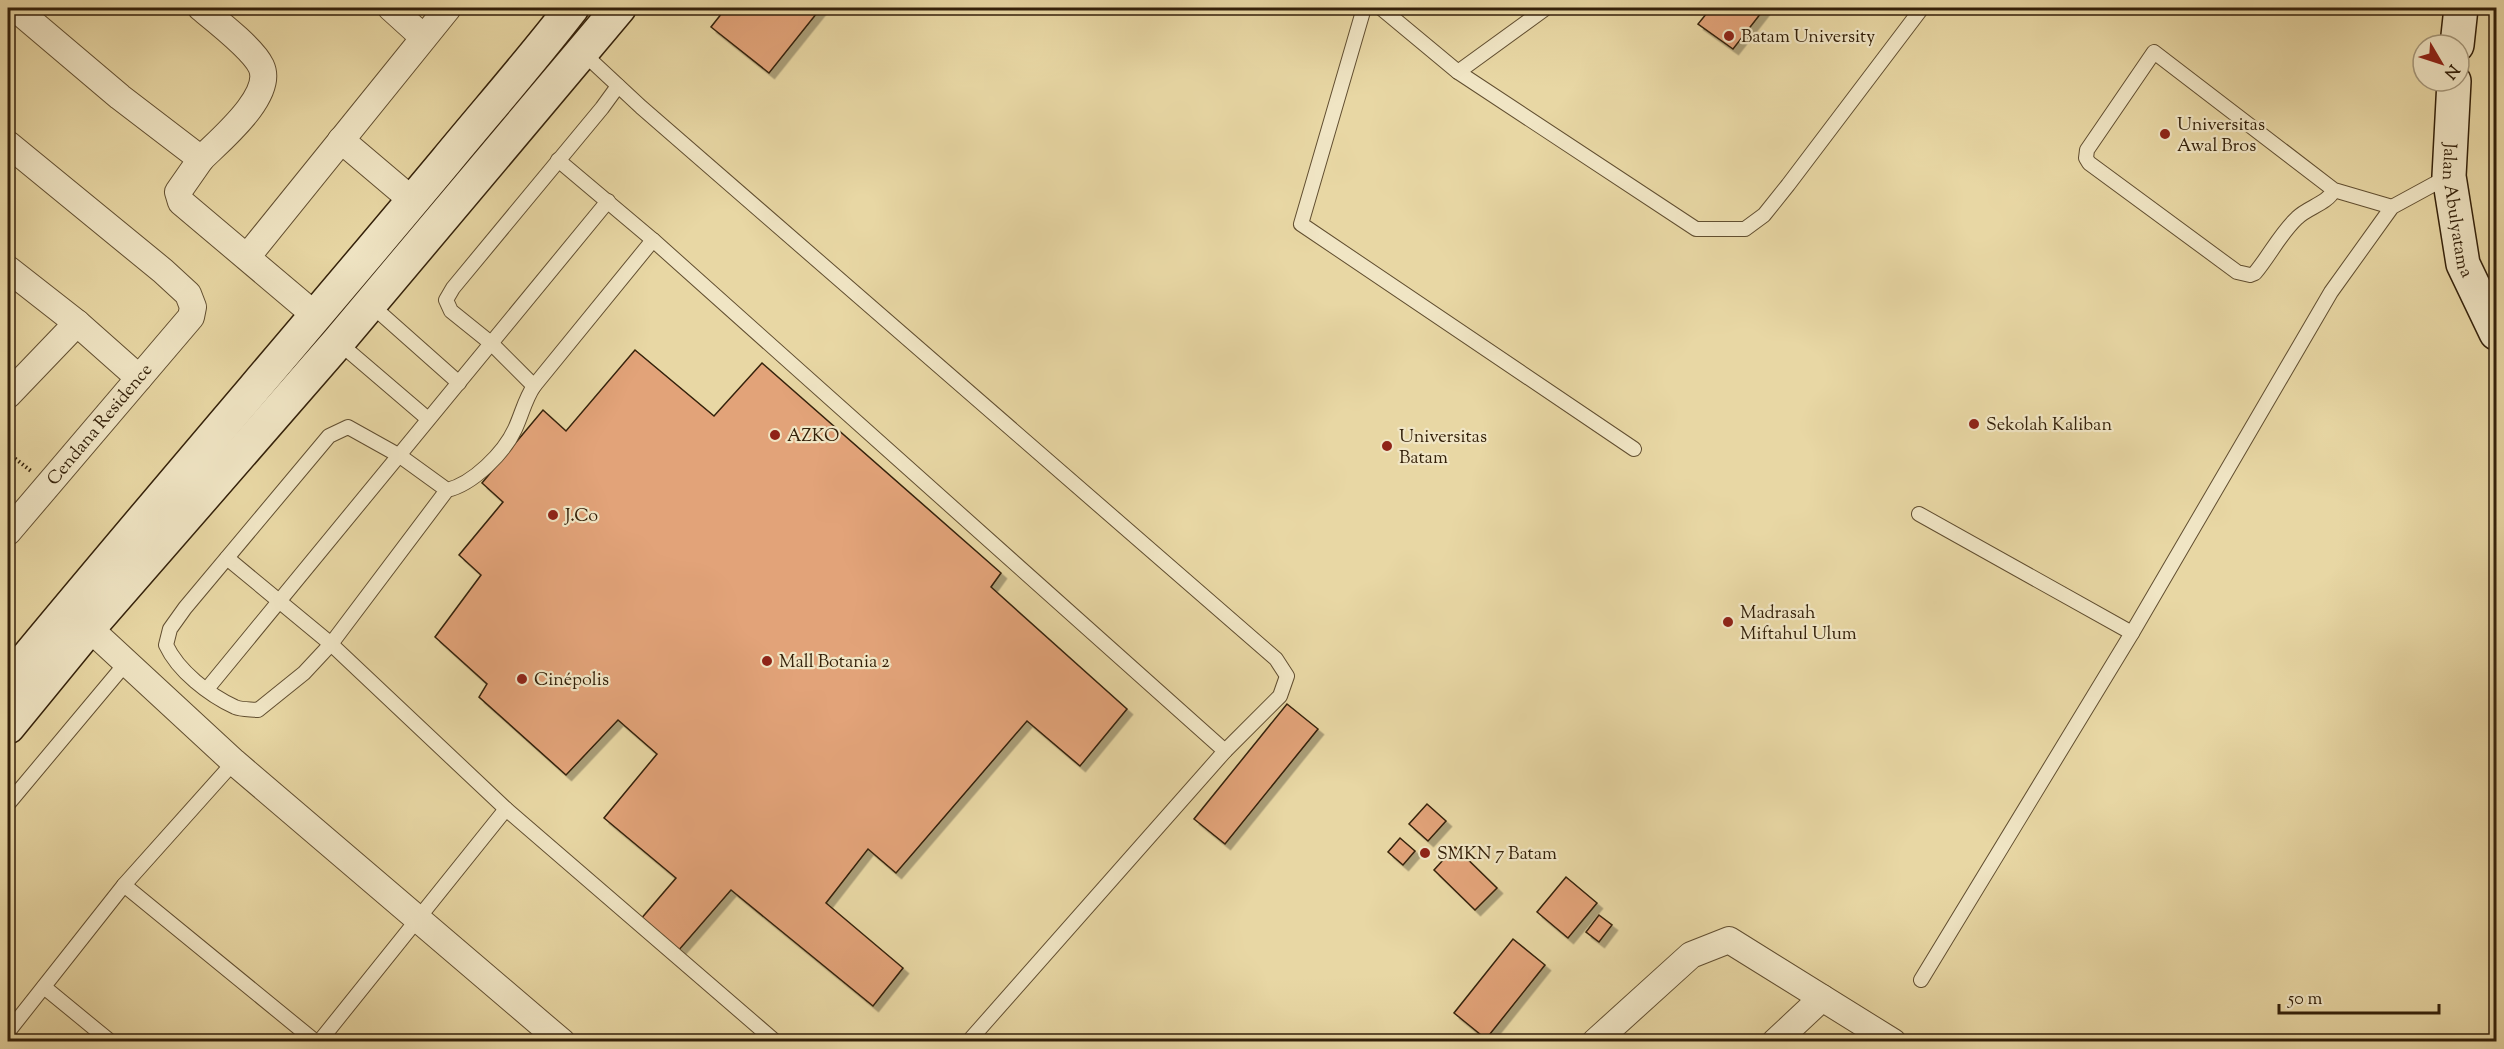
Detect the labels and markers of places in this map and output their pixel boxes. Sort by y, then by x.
place label: Batam University [1741,25,1875,51]
marker: Batam University [1722,29,1736,43]
place label: Universitas Awal Bros [2177,113,2265,160]
marker: Universitas Awal Bros [2158,127,2172,141]
place label: Sekolah Kaliban [1986,413,2112,439]
marker: Sekolah Kaliban [1967,417,1981,431]
place label: AZKO [787,424,839,450]
place label: Universitas Batam [1399,425,1487,472]
marker: AZKO [768,428,782,442]
marker: Universitas Batam [1380,439,1394,453]
place label: J.Co [564,504,598,530]
marker: J.Co [546,508,560,522]
place label: Madrasah Miftahul Ulum [1740,601,1857,648]
marker: Madrasah Miftahul Ulum [1721,615,1735,629]
place label: Mall Botania 2 [779,650,890,676]
marker: Mall Botania 2 [760,654,774,668]
place label: Cinépolis [534,668,609,694]
marker: Cinépolis [515,672,529,686]
place label: SMKN 7 Batam [1437,842,1557,868]
marker: SMKN 7 Batam [1418,846,1432,860]

